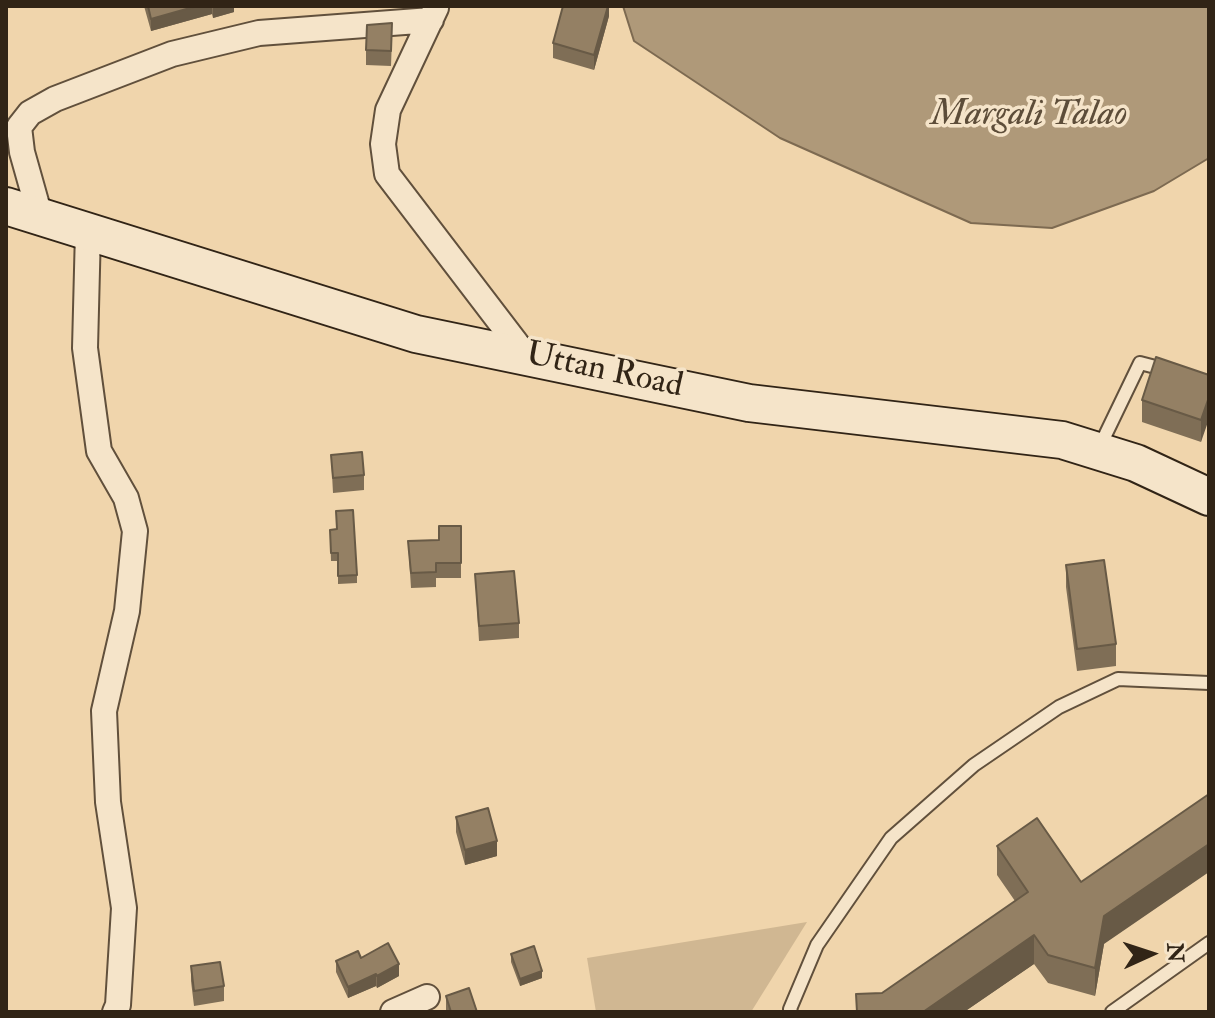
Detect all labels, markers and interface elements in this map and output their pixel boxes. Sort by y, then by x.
water label: Margali Talao [931,94,1127,138]
street label: Uttan Road [522,335,686,409]
north arrow [1111,914,1191,994]
text: N [1160,942,1189,963]

